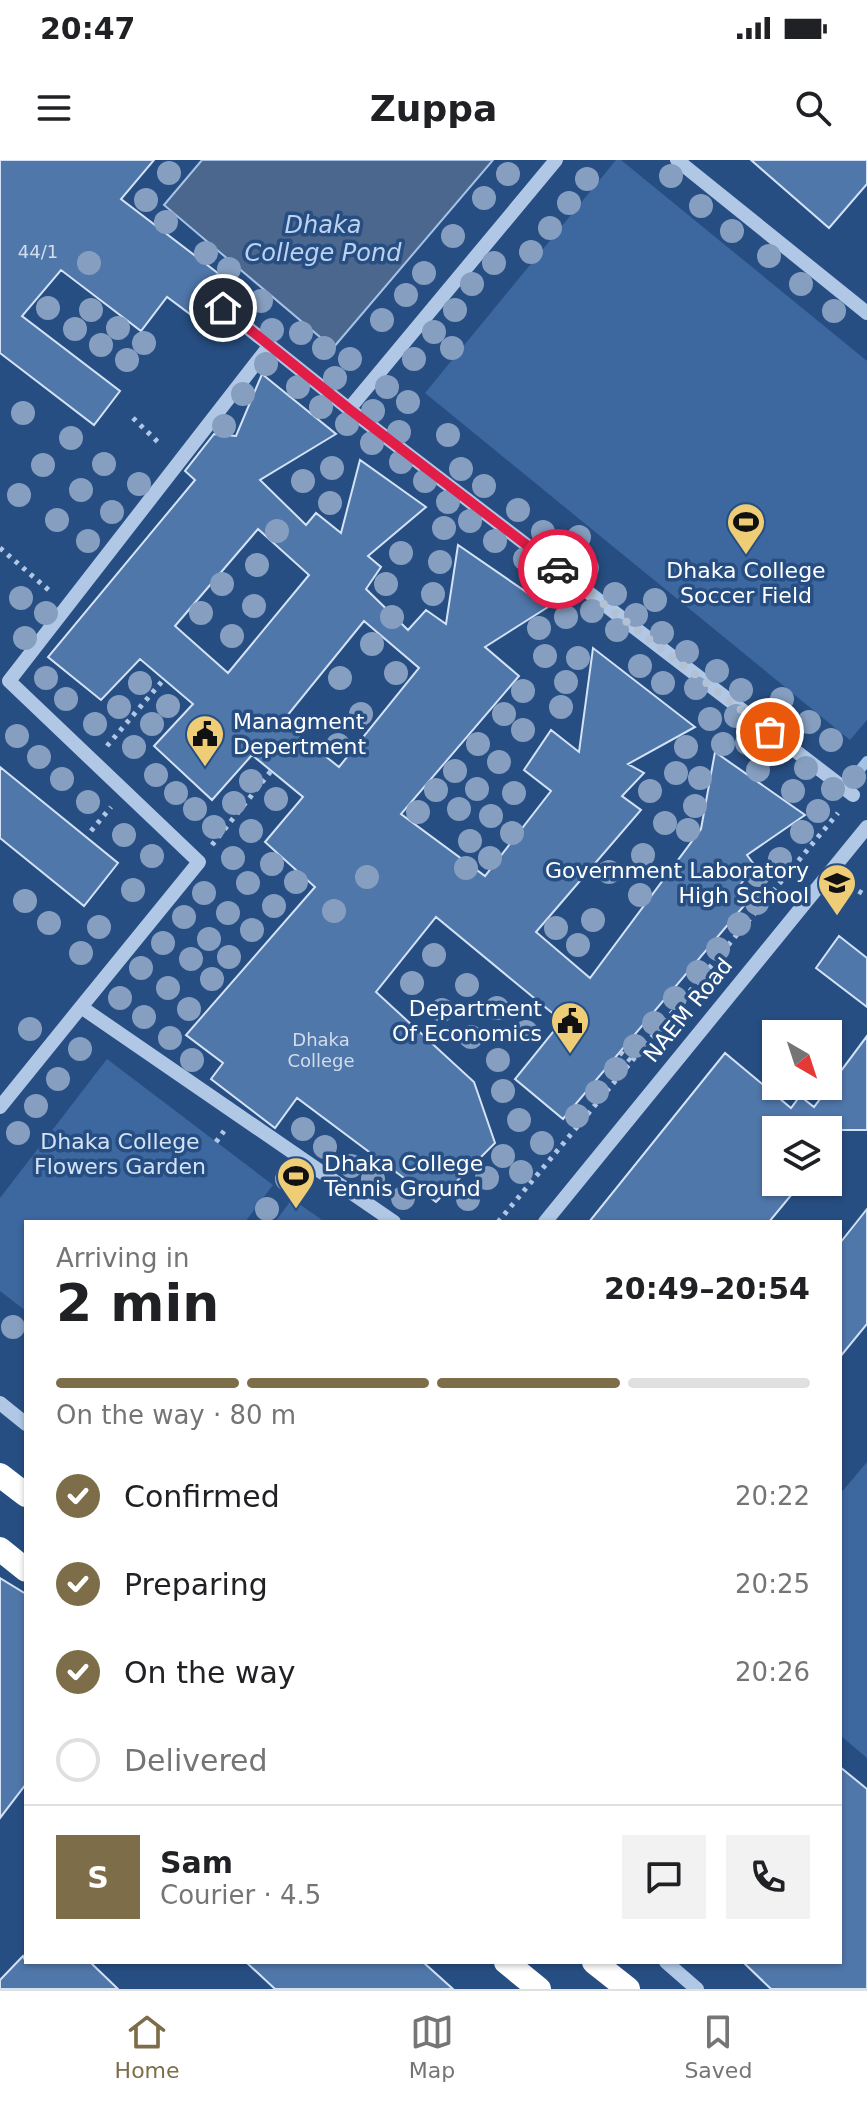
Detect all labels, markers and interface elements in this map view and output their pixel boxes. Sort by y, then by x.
text: 20:47 [40,11,136,46]
icon: menu [32,86,76,130]
icon: search [791,86,835,130]
text: Zuppa [370,88,497,129]
water label: Dhaka College Pond [245,211,402,267]
house number: 44/1 [18,241,58,262]
pin [189,274,257,342]
icon: home [201,286,245,330]
sports icon: Dhaka College Soccer Field [725,501,767,556]
courier [518,529,598,609]
icon: car [536,547,580,591]
place label: Dhaka College Soccer Field [666,558,826,608]
pin [736,698,804,766]
place label: Managment Depertment [233,709,367,759]
icon: bag [748,710,792,754]
public building icon: Managment Depertment [184,713,226,768]
place label: Government Laboratory High School [545,858,809,908]
school or university icon: Government Laboratory High School [816,862,858,917]
street label: NAEM Road [638,953,738,1067]
place label: Department Of Economics [392,996,542,1046]
public building icon: Department Of Economics [549,1000,591,1055]
north arrow [762,1020,842,1100]
map controls [762,1020,842,1196]
house number: Dhaka College [287,1029,355,1071]
button: layers [762,1116,842,1196]
park label: Dhaka College Flowers Garden [34,1129,206,1179]
place label: Dhaka College Tennis Ground [323,1151,483,1201]
sports icon: Dhaka College Tennis Ground [275,1155,317,1210]
text: Arriving in [56,1243,190,1273]
text: 20:49–20:54 [604,1271,810,1306]
text: 2 min [56,1273,219,1333]
text: On the way · 80 m [56,1400,296,1430]
icon: check [56,1474,100,1518]
text: Confirmed [124,1479,280,1514]
text: 20:22 [735,1481,810,1511]
icon: check [56,1562,100,1606]
text: Preparing [124,1567,268,1602]
text: 20:25 [735,1569,810,1599]
icon: check [56,1650,100,1694]
text: On the way [124,1655,296,1690]
text: 20:26 [735,1657,810,1687]
text: Delivered [124,1743,268,1778]
button: chat [622,1835,706,1919]
button: phone [726,1835,810,1919]
text: Sam [160,1845,233,1880]
text: S [87,1860,109,1895]
text: Courier · 4.5 [160,1880,321,1910]
tab: Home [115,2010,180,2083]
tab: Map [409,2010,455,2083]
tab: Saved [684,2010,752,2083]

